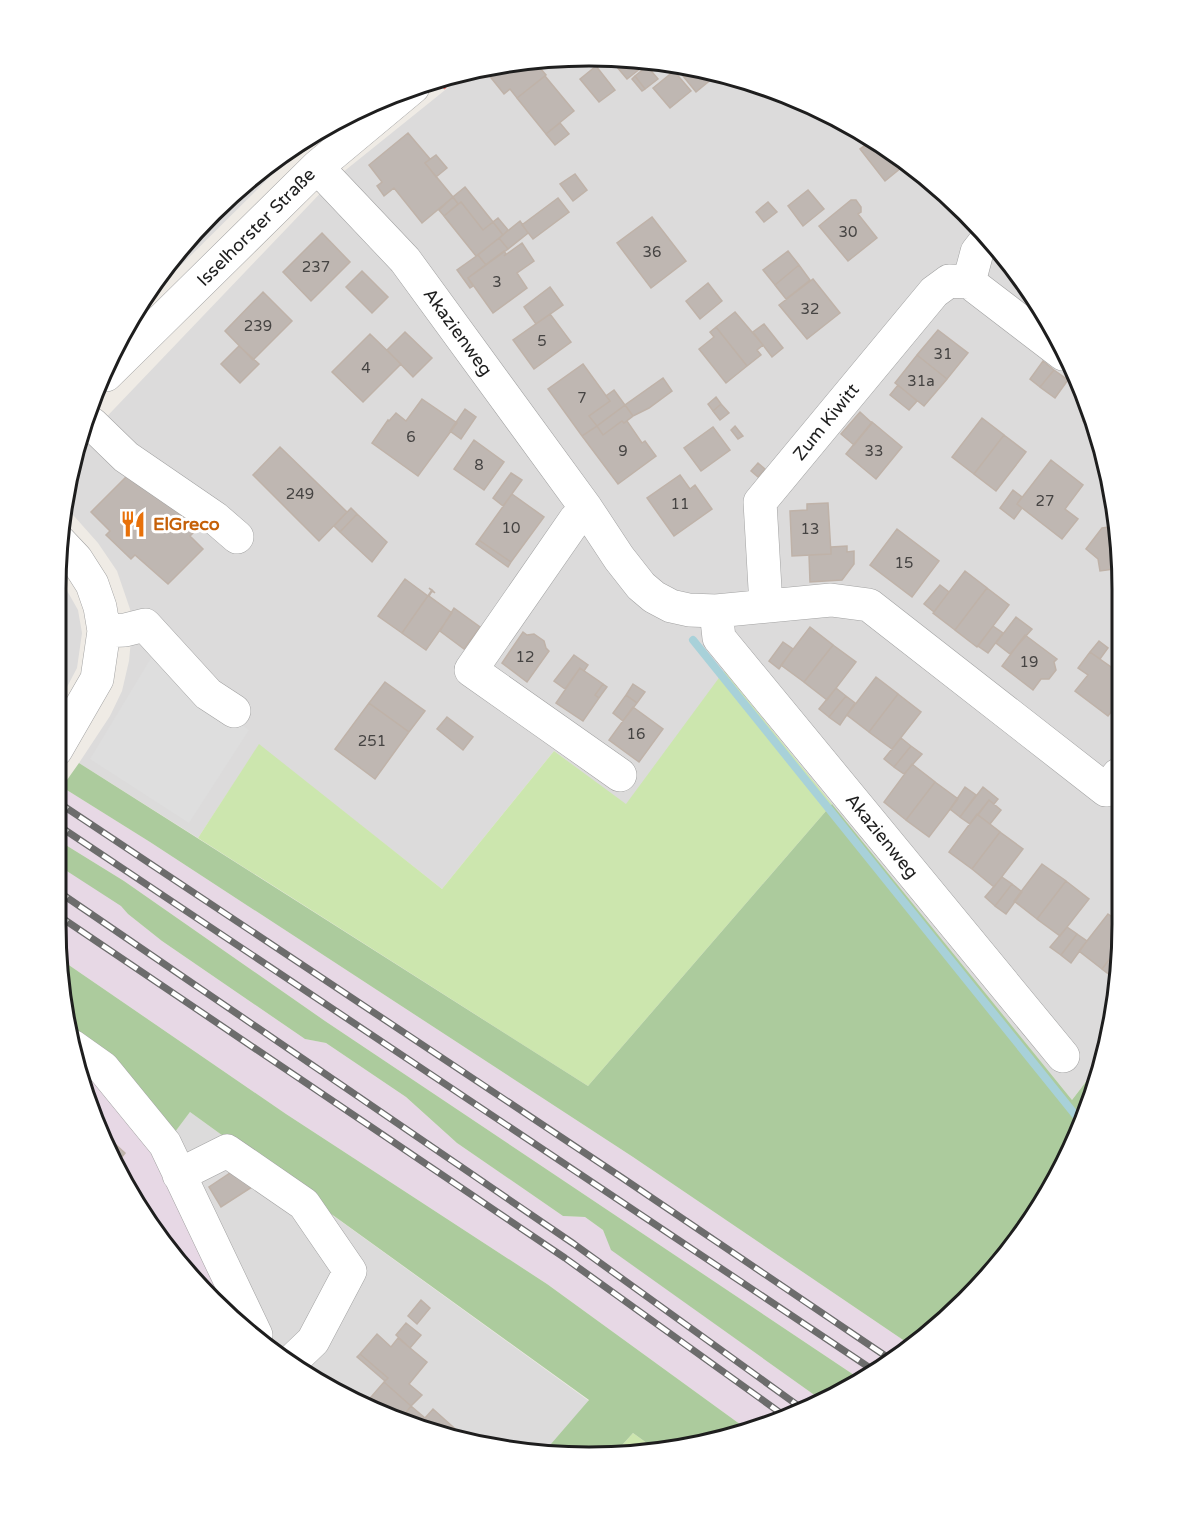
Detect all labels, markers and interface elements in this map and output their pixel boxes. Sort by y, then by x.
street label: Isselhorster Straße [192,163,320,291]
house number: 30 [839,223,857,241]
house number: 36 [643,243,661,261]
house number: 237 [302,258,330,276]
house number: 3 [492,273,502,291]
street label: Akazienweg [419,284,497,380]
house number: 32 [801,300,819,318]
house number: 239 [244,317,272,335]
house number: 5 [537,332,547,350]
house number: 31 [934,345,952,363]
house number: 4 [361,359,371,377]
house number: 31a [907,372,935,390]
street label: Zum Kiwitt [788,379,864,465]
house number: 7 [577,389,587,407]
house number: 6 [406,428,416,446]
house number: 9 [618,442,628,460]
house number: 33 [865,442,883,460]
house number: 8 [474,456,484,474]
house number: 249 [286,485,314,503]
house number: 27 [1036,492,1054,510]
house number: 11 [671,495,689,513]
restaurant icon: ElGreco [118,509,148,539]
place label: ElGreco [153,513,220,535]
house number: 10 [502,519,520,537]
house number: 13 [801,520,819,538]
house number: 15 [895,554,913,572]
house number: 12 [516,648,534,666]
house number: 19 [1020,653,1038,671]
house number: 16 [627,725,645,743]
house number: 251 [358,732,386,750]
street label: Akazienweg [841,789,923,883]

